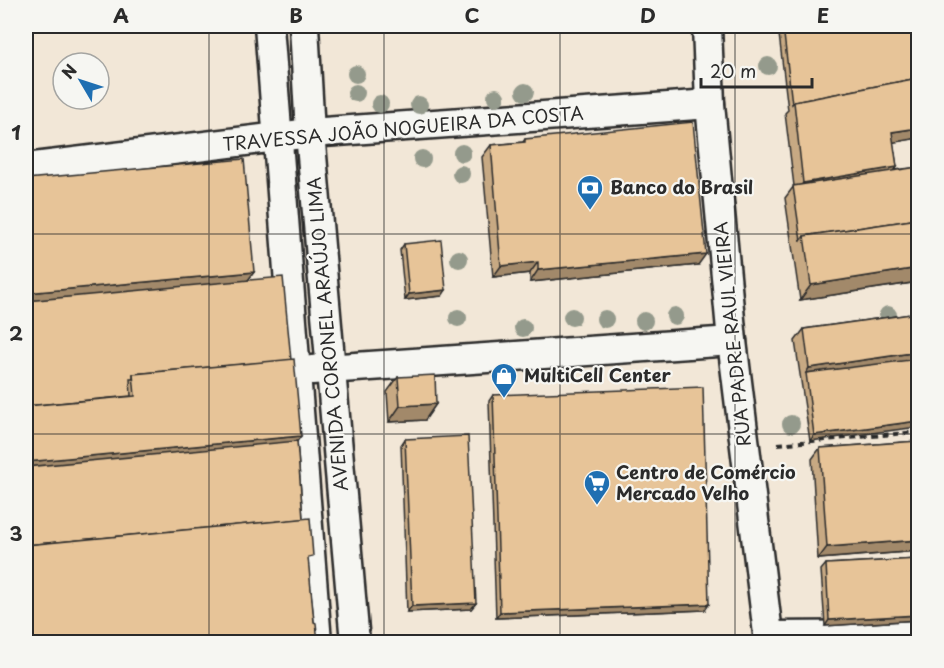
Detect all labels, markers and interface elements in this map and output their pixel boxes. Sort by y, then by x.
text: A [113,0,129,30]
text: B [289,0,303,30]
text: C [464,0,480,30]
text: D [640,0,656,30]
text: E [817,0,829,30]
north arrow [51,51,111,111]
scale bar [701,51,812,89]
text: 20 m [710,57,756,84]
text: N [55,58,82,83]
street label: TRAVESSA JOÃO NOGUEIRA DA COSTA [221,98,584,157]
text: 1 [11,117,21,147]
bank icon: Banco do Brasil [575,173,605,211]
place label: Banco do Brasil [610,173,753,200]
street label: AVENIDA CORONEL ARAÚJO LIMA [299,176,354,492]
street label: RUA PADRE RAUL VIEIRA [706,220,757,448]
text: 2 [9,318,23,348]
shop icon: MultiCell Center [489,361,519,399]
place label: MultiCell Center [524,361,671,388]
place label: Centro de Comércio Mercado Velho [616,458,796,506]
supermarket icon: Centro de Comércio Mercado Velho [582,468,612,506]
text: 3 [9,518,23,548]

